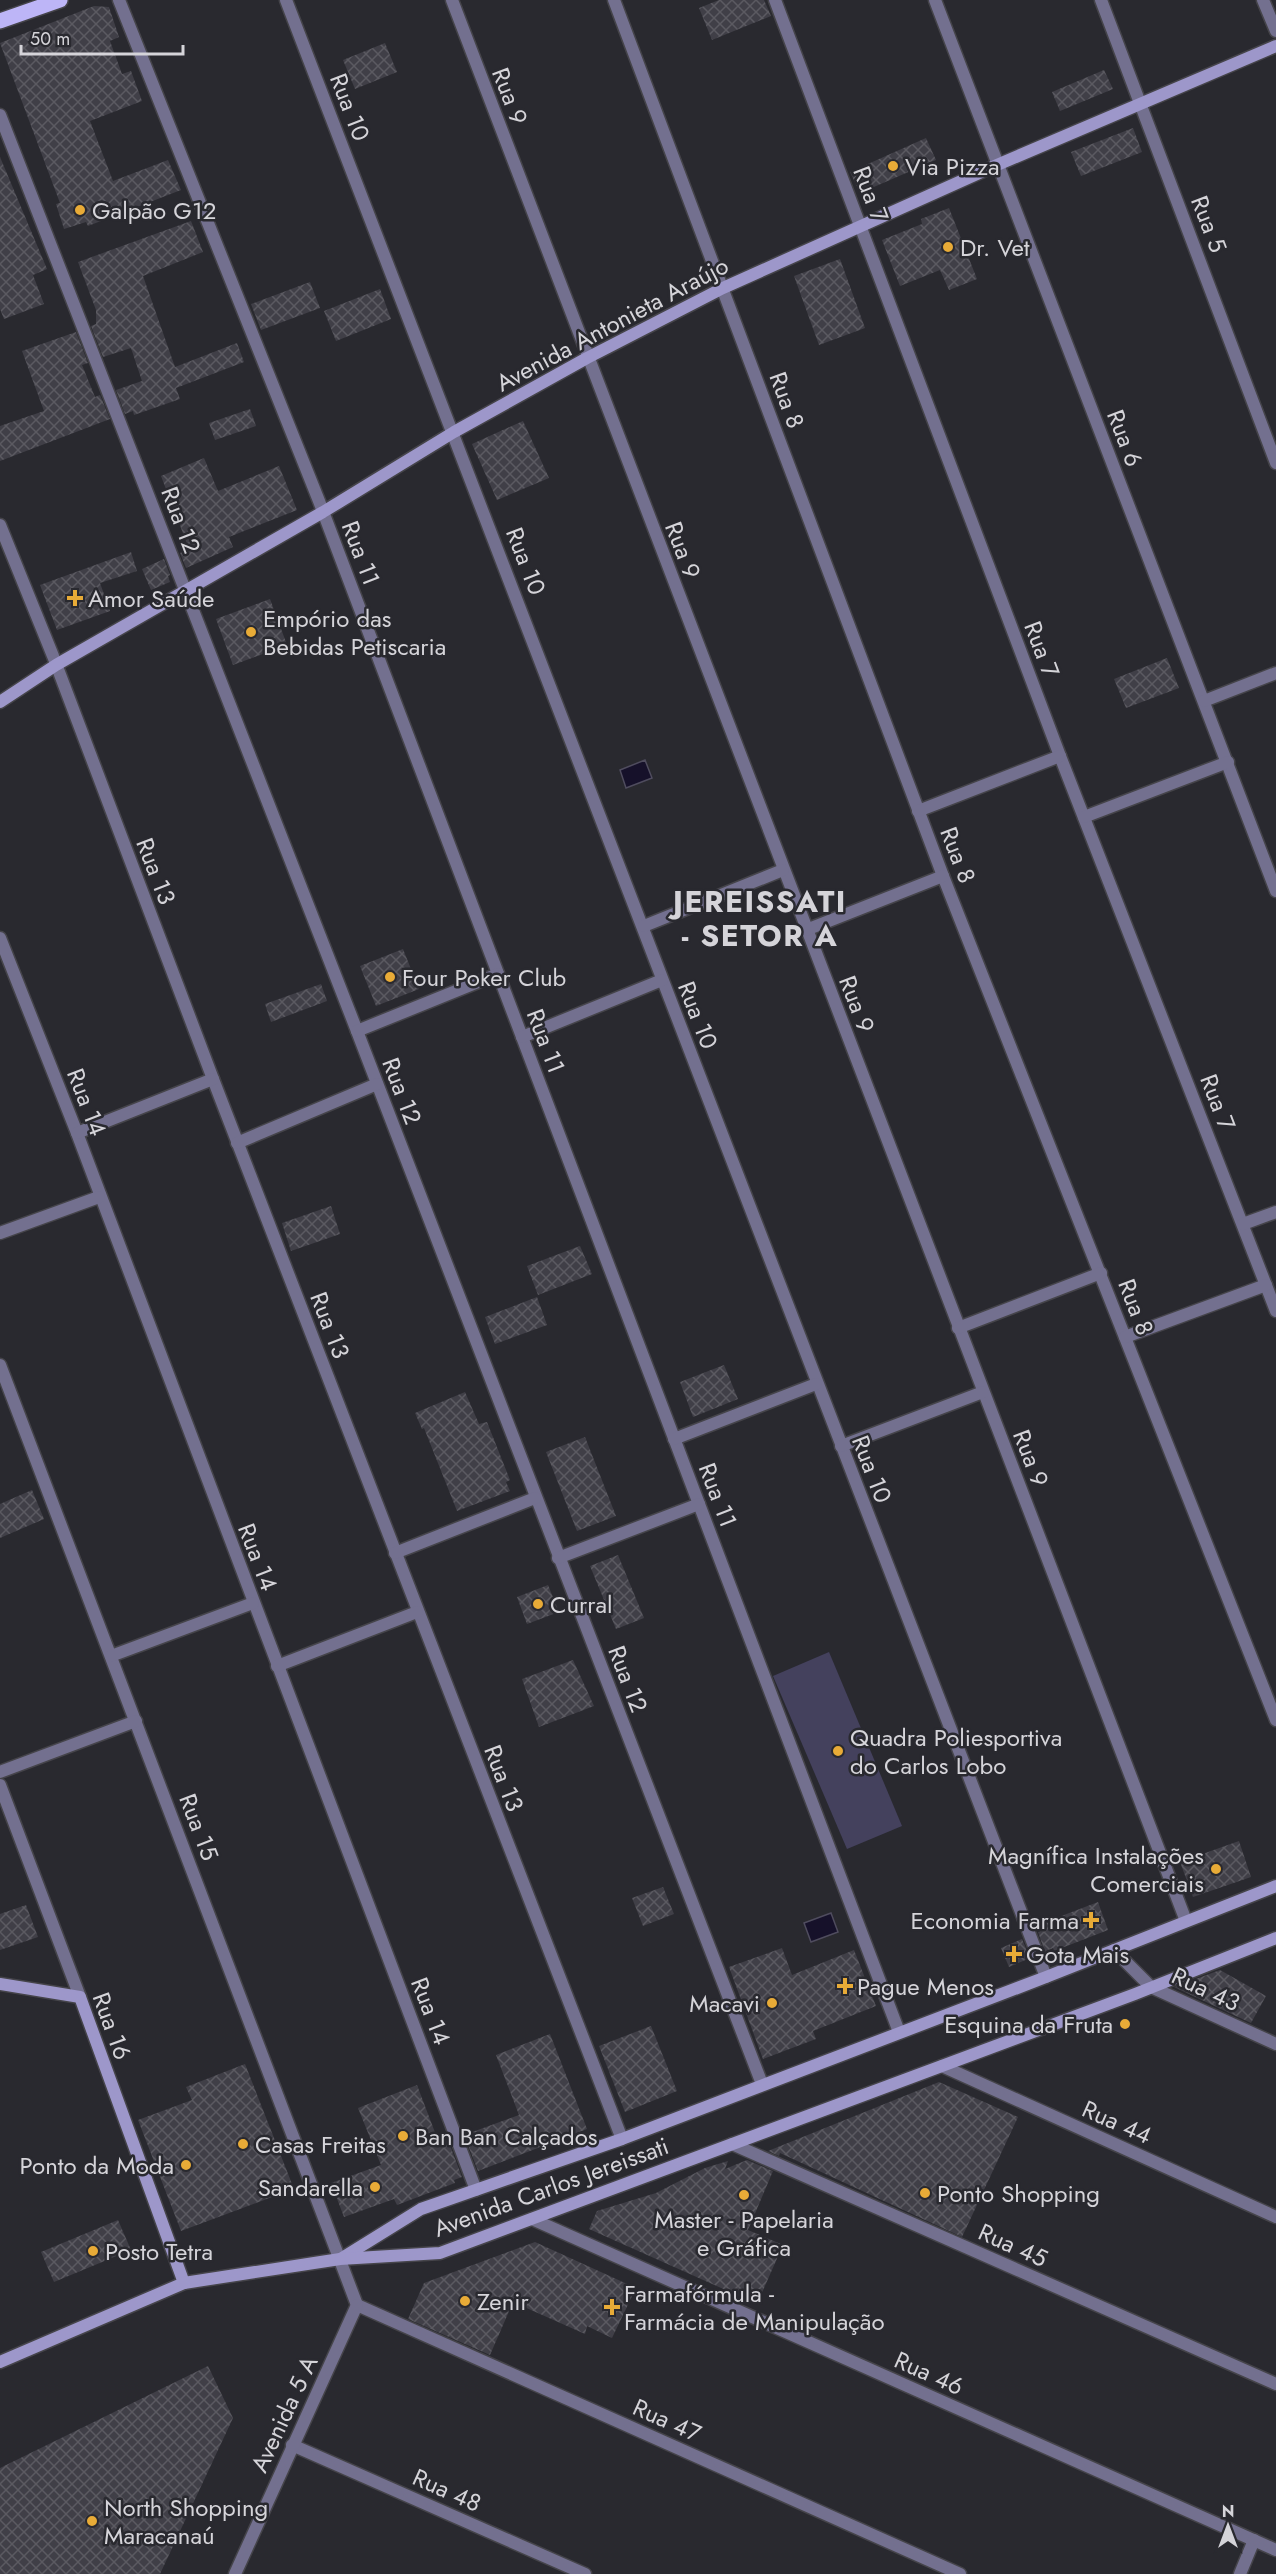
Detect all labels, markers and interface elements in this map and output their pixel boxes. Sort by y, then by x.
scale bar [21,18,183,56]
text: 50 m [30,26,70,52]
street label: Rua 9 [483,62,537,130]
street label: Rua 10 [321,68,379,146]
place label: Via Pizza [905,149,1000,184]
marker: Via Pizza [886,159,900,173]
street label: Rua 7 [844,161,898,227]
street label: Rua 5 [1182,191,1236,257]
place label: Galpão G12 [92,193,216,228]
marker: Galpão G12 [73,203,87,217]
place label: Dr. Vet [960,230,1030,265]
marker: Dr. Vet [941,240,955,254]
street label: Avenida Antonieta Araújo [490,248,734,400]
street label: Rua 8 [761,367,813,433]
street label: Rua 6 [1098,404,1152,472]
street label: Rua 12 [152,481,210,559]
street label: Rua 11 [333,516,389,590]
street label: Rua 9 [656,516,710,584]
street label: Rua 10 [497,522,555,600]
place label: Amor Saúde [88,581,214,616]
marker: Amor Saúde [66,589,84,607]
place label: Empório das Bebidas Petiscaria [263,601,446,664]
street label: Rua 7 [1015,616,1069,682]
marker: Empório das Bebidas Petiscaria [244,625,258,639]
street label: Rua 8 [931,822,985,888]
street label: Rua 13 [127,833,185,909]
district label: JEREISSATI - SETOR A [668,880,847,957]
place label: Four Poker Club [402,960,566,995]
marker: Four Poker Club [383,970,397,984]
street label: Rua 9 [830,970,884,1038]
street label: Rua 10 [669,976,727,1054]
street label: Rua 11 [518,1004,574,1078]
street label: Rua 12 [373,1052,431,1130]
street label: Rua 14 [58,1063,116,1141]
street label: Rua 7 [1191,1069,1245,1135]
street label: Rua 8 [1109,1274,1163,1340]
street label: Rua 13 [301,1287,359,1363]
street label: Rua 9 [1004,1424,1058,1492]
street label: Rua 10 [843,1430,901,1508]
street label: Rua 11 [690,1458,746,1532]
street label: Rua 14 [229,1518,287,1596]
place label: Curral [550,1587,613,1622]
marker: Curral [531,1597,545,1611]
street label: Rua 12 [599,1640,657,1718]
place label: Quadra Poliesportiva do Carlos Lobo [850,1720,1062,1783]
street label: Rua 13 [475,1740,533,1816]
marker: Quadra Poliesportiva do Carlos Lobo [831,1744,845,1758]
street label: Rua 15 [170,1788,228,1866]
place label: Magnífica Instalações Comerciais [988,1838,1204,1901]
marker: Magnífica Instalações Comerciais [1209,1862,1223,1876]
place label: Economia Farma [910,1903,1079,1938]
marker: Economia Farma [1084,1913,1098,1927]
place label: Gota Mais [1026,1937,1129,1972]
marker: Gota Mais [1007,1947,1021,1961]
street label: Rua 43 [1166,1958,1246,2020]
place label: Pague Menos [857,1969,994,2004]
street label: Rua 14 [402,1972,460,2050]
marker: Pague Menos [838,1979,852,1993]
place label: Macavi [689,1986,760,2021]
street label: Rua 16 [84,1987,140,2065]
marker: Macavi [765,1996,779,2010]
place label: Esquina da Fruta [944,2007,1113,2042]
marker: Esquina da Fruta [1118,2017,1132,2031]
street label: Rua 44 [1077,2091,1157,2153]
place label: Ban Ban Calçados [415,2119,597,2154]
place label: Casas Freitas [255,2127,386,2162]
street label: Avenida Carlos Jereissati [429,2128,673,2246]
marker: Ban Ban Calçados [396,2129,410,2143]
marker: Casas Freitas [236,2137,250,2151]
place label: Ponto da Moda [20,2148,174,2183]
marker: Ponto da Moda [179,2158,193,2172]
place label: Sandarella [258,2170,363,2205]
place label: Ponto Shopping [937,2176,1100,2211]
marker: Sandarella [368,2180,382,2194]
marker: Ponto Shopping [918,2186,932,2200]
marker: Master - Papelaria e Gráfica [737,2188,751,2202]
place label: Master - Papelaria e Gráfica [654,2202,834,2265]
street label: Rua 45 [973,2214,1053,2276]
place label: Posto Tetra [105,2234,213,2269]
marker: Posto Tetra [86,2244,100,2258]
place label: Farmafórmula - Farmácia de Manipulação [624,2276,885,2339]
place label: Zenir [477,2284,530,2319]
marker: Zenir [458,2294,472,2308]
marker: Farmafórmula - Farmácia de Manipulação [605,2300,619,2314]
street label: Rua 46 [889,2342,969,2404]
street label: Avenida 5 A [242,2350,326,2478]
street label: Rua 47 [627,2389,707,2451]
street label: Rua 48 [407,2459,487,2521]
place label: North Shopping Maracanaú [104,2490,268,2553]
north arrow [1198,2496,1258,2556]
text: N [1222,2500,1234,2523]
marker: North Shopping Maracanaú [85,2514,99,2528]

